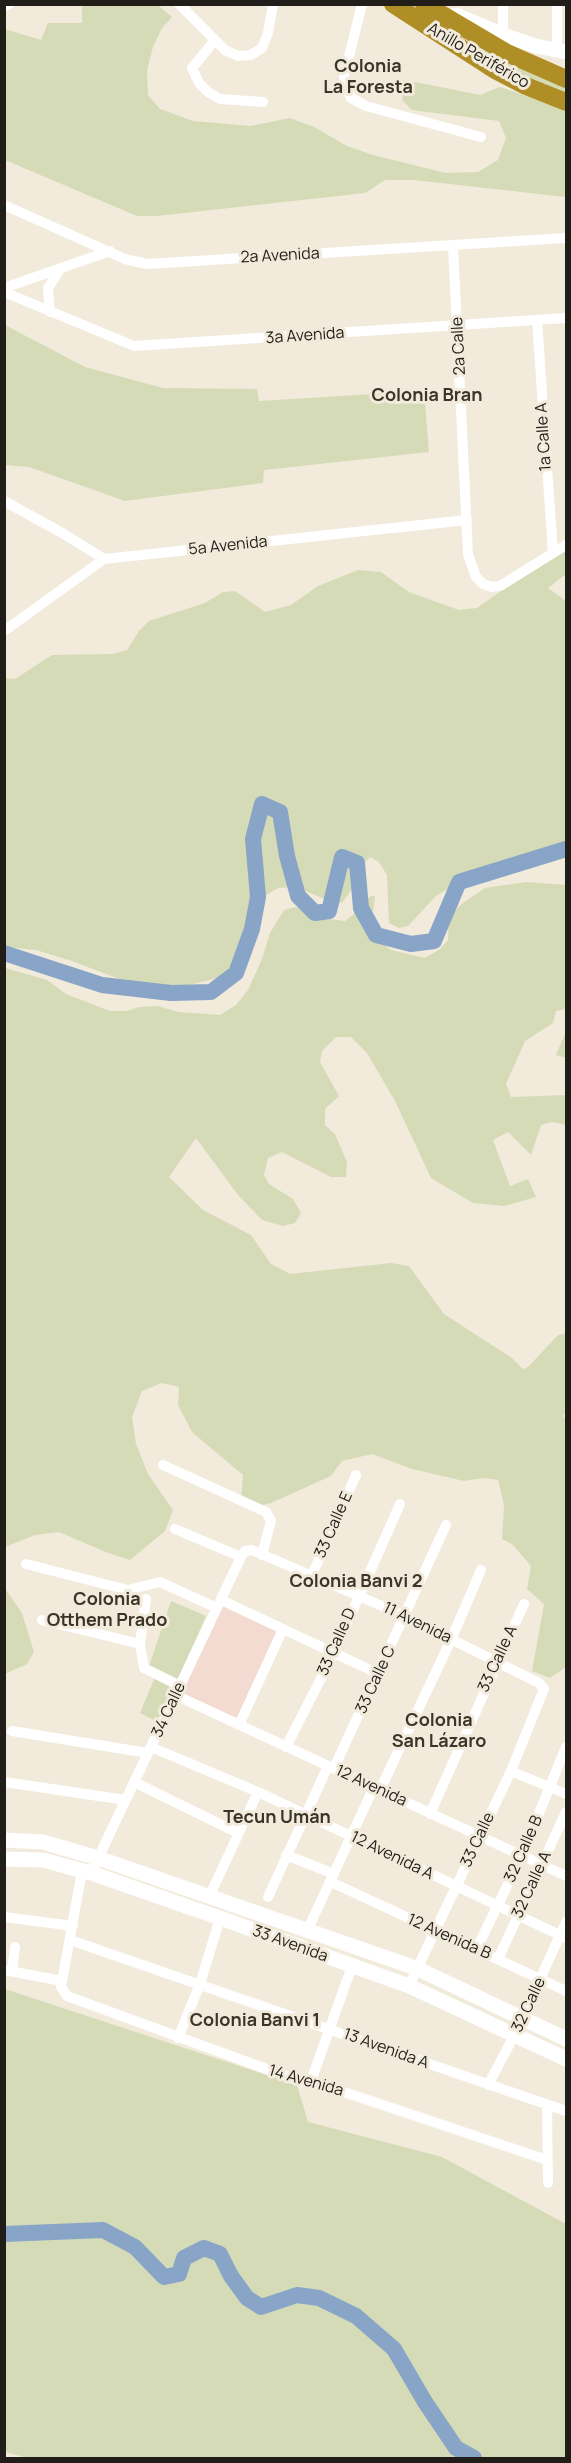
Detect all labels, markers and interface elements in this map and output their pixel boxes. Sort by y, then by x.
street label: Anillo Periférico [424,19,532,93]
district label: Colonia La Foresta [323,56,413,98]
street label: 2a Avenida [240,244,320,268]
street label: 2a Calle [448,316,470,376]
street label: 3a Avenida [265,324,345,348]
district label: Colonia Bran [372,385,482,407]
street label: 1a Calle A [532,402,556,472]
street label: 5a Avenida [188,532,268,560]
street label: 33 Calle E [311,1489,357,1561]
district label: Colonia Banvi 2 [289,1571,423,1593]
district label: Colonia Otthem Prado [47,1589,167,1632]
street label: 11 Avenida [380,1598,454,1648]
street label: 33 Calle D [314,1605,360,1679]
street label: 33 Calle A [474,1623,522,1695]
street label: 33 Calle C [352,1643,400,1717]
street label: 34 Calle [148,1679,190,1741]
district label: Colonia San Lázaro [392,1710,486,1752]
street label: 12 Avenida [332,1761,410,1811]
district label: Tecun Umán [223,1807,331,1829]
street label: 33 Calle [457,1810,499,1870]
street label: 32 Calle B [501,1813,547,1885]
street label: 12 Avenida A [347,1828,437,1884]
street label: 32 Calle A [508,1848,556,1922]
street label: 12 Avenida B [404,1910,494,1964]
street label: 33 Avenida [250,1921,330,1967]
street label: 32 Calle [508,1975,550,2035]
district label: Colonia Banvi 1 [190,2010,320,2032]
street label: 13 Avenida A [341,2025,431,2073]
street label: 14 Avenida [266,2061,346,2101]

